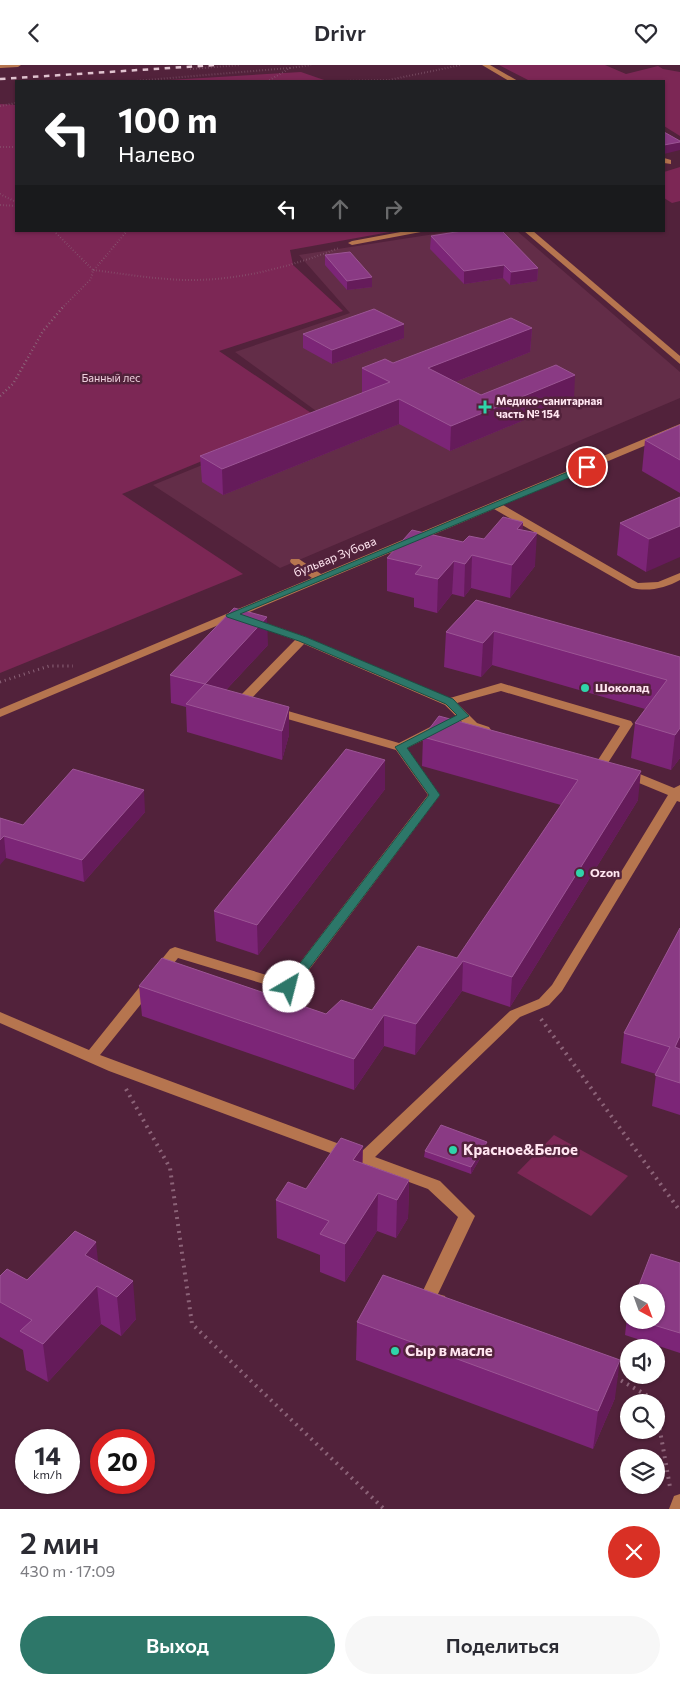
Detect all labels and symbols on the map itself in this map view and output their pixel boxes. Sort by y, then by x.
park label: Банный лес [81,371,141,384]
place label: Медико-санитарная часть № 154 [496,394,602,420]
marker: Медико-санитарная часть № 154 [478,400,492,414]
pin [566,446,608,488]
street label: бульвар Зубова [291,533,378,579]
place label: Шоколад [595,680,650,694]
marker: Шоколад [579,682,591,694]
place label: Ozon [590,865,620,879]
marker: Ozon [574,867,586,879]
position arrow [262,960,314,1012]
place label: Красное&Белое [463,1140,578,1158]
marker: Красное&Белое [447,1144,459,1156]
north arrow [620,1284,665,1329]
place label: Сыр в масле [405,1341,493,1359]
marker: Сыр в масле [389,1345,401,1357]
speed limit sign: 20 [90,1429,155,1494]

